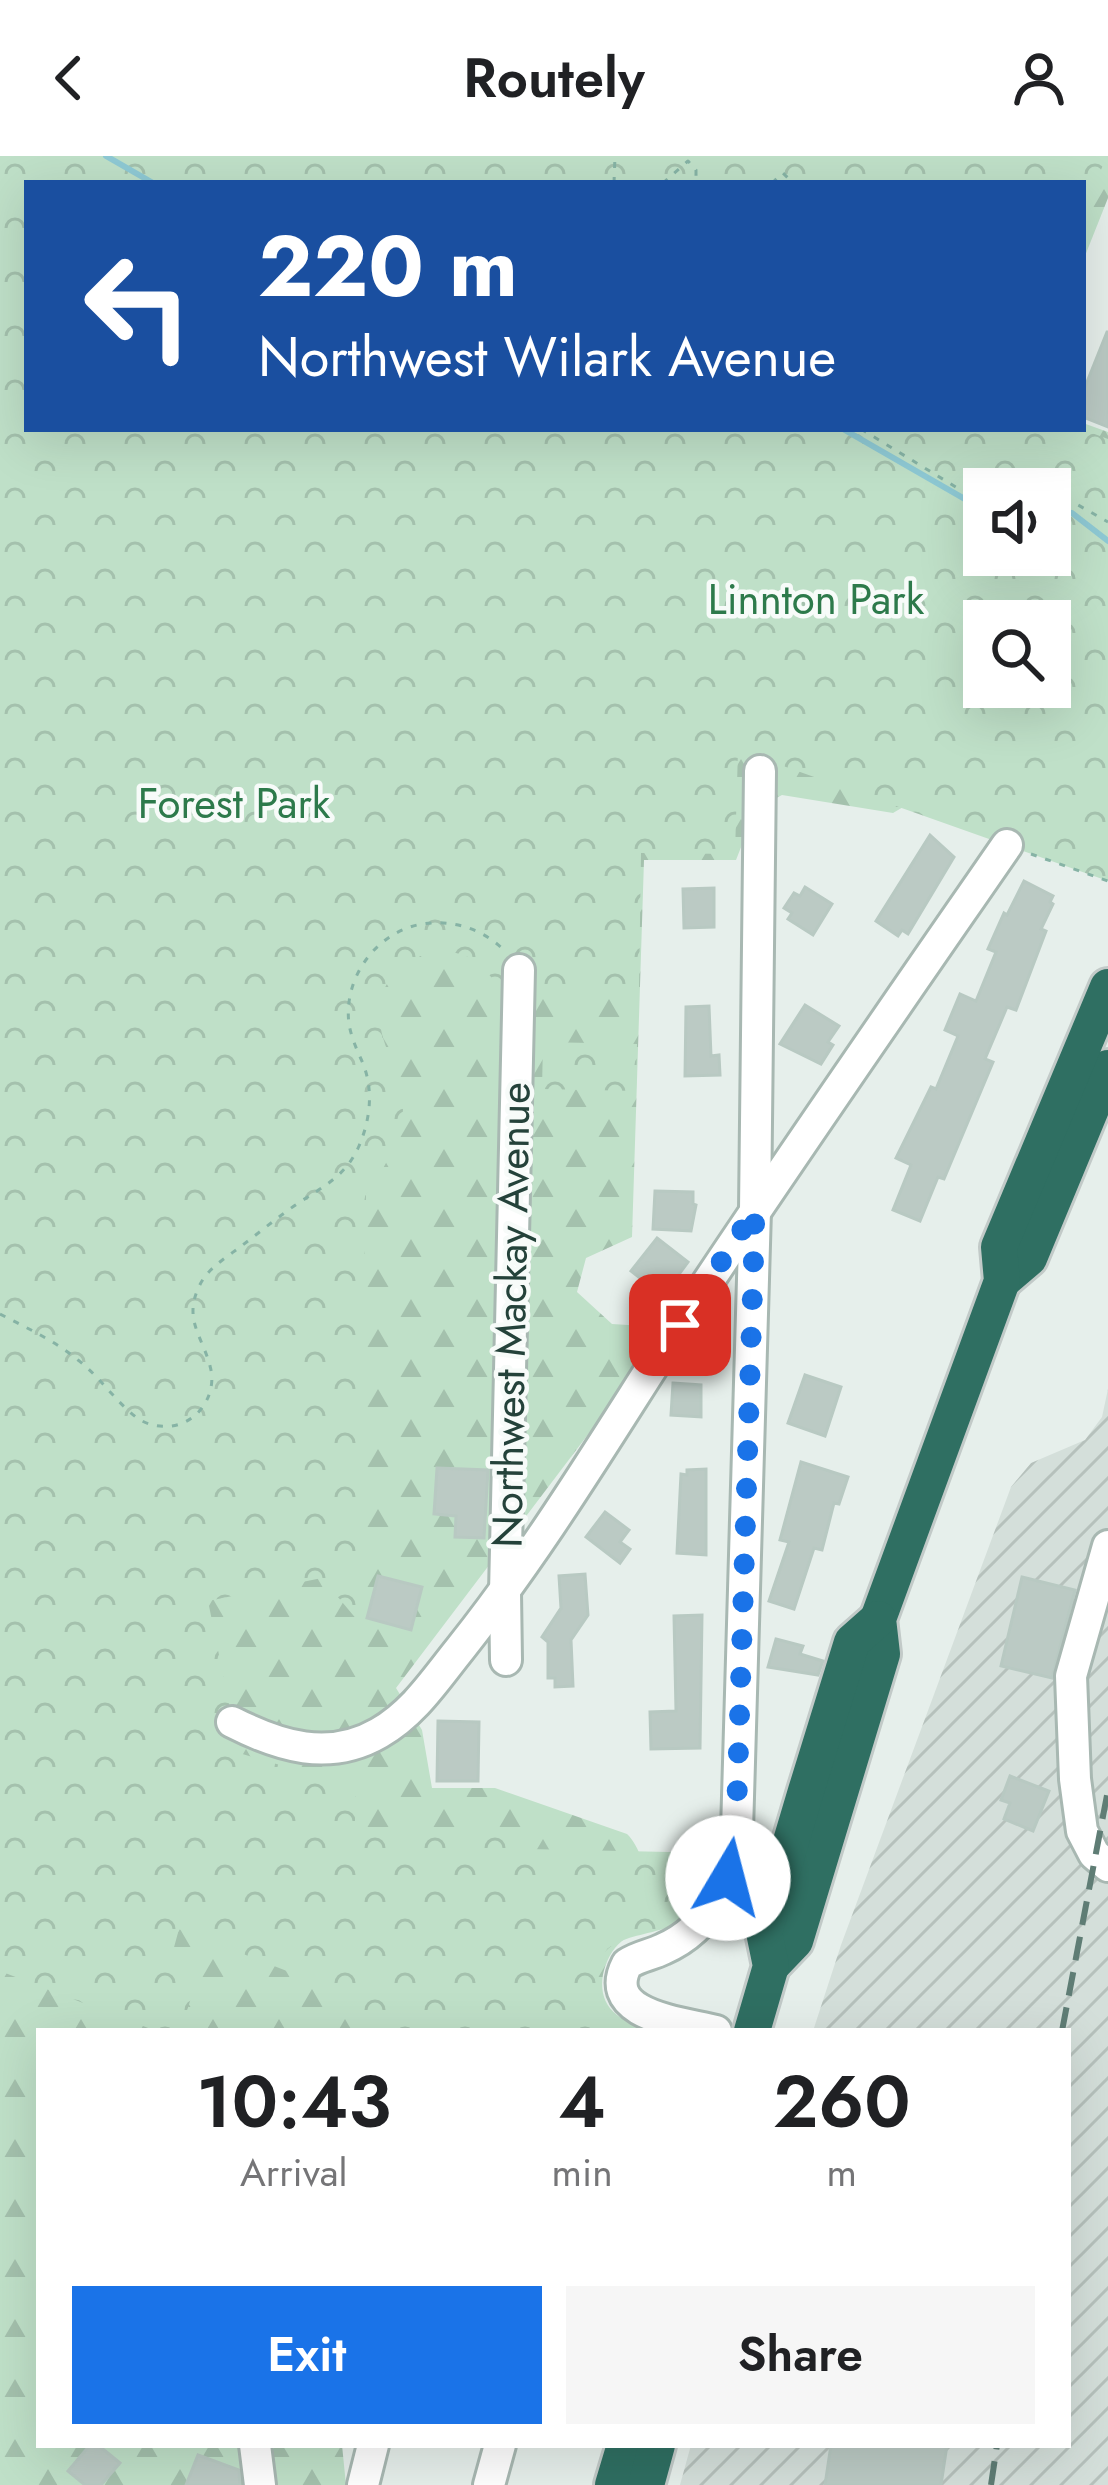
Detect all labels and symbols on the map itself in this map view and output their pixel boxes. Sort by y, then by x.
park label: Linnton Park [708,569,925,630]
park label: Forest Park [138,773,331,834]
street label: Northwest Mackay Avenue [476,1082,546,1548]
pin [629,1274,731,1376]
position arrow [665,1815,791,1941]

